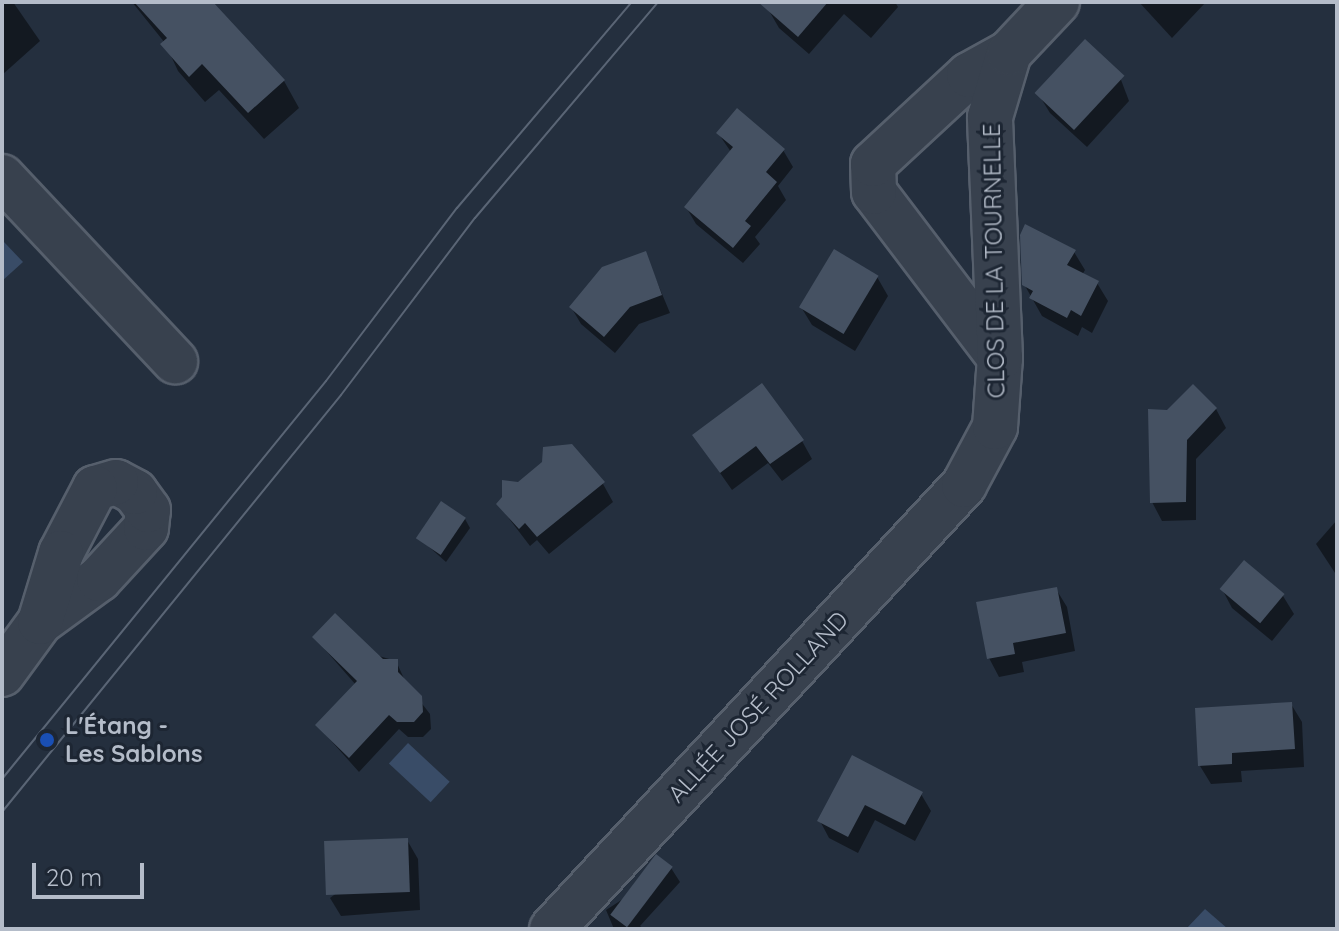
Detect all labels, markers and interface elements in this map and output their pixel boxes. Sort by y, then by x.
street label: CLOS DE LA TOURNELLE [977,123,1011,399]
street label: ALLÉE JOSÉ ROLLAND [662,606,854,808]
place label: L'Étang - Les Sablons [65,712,202,768]
marker: L'Étang - Les Sablons [36,729,58,751]
scale bar [36,847,148,897]
text: 20 m [46,862,102,892]

